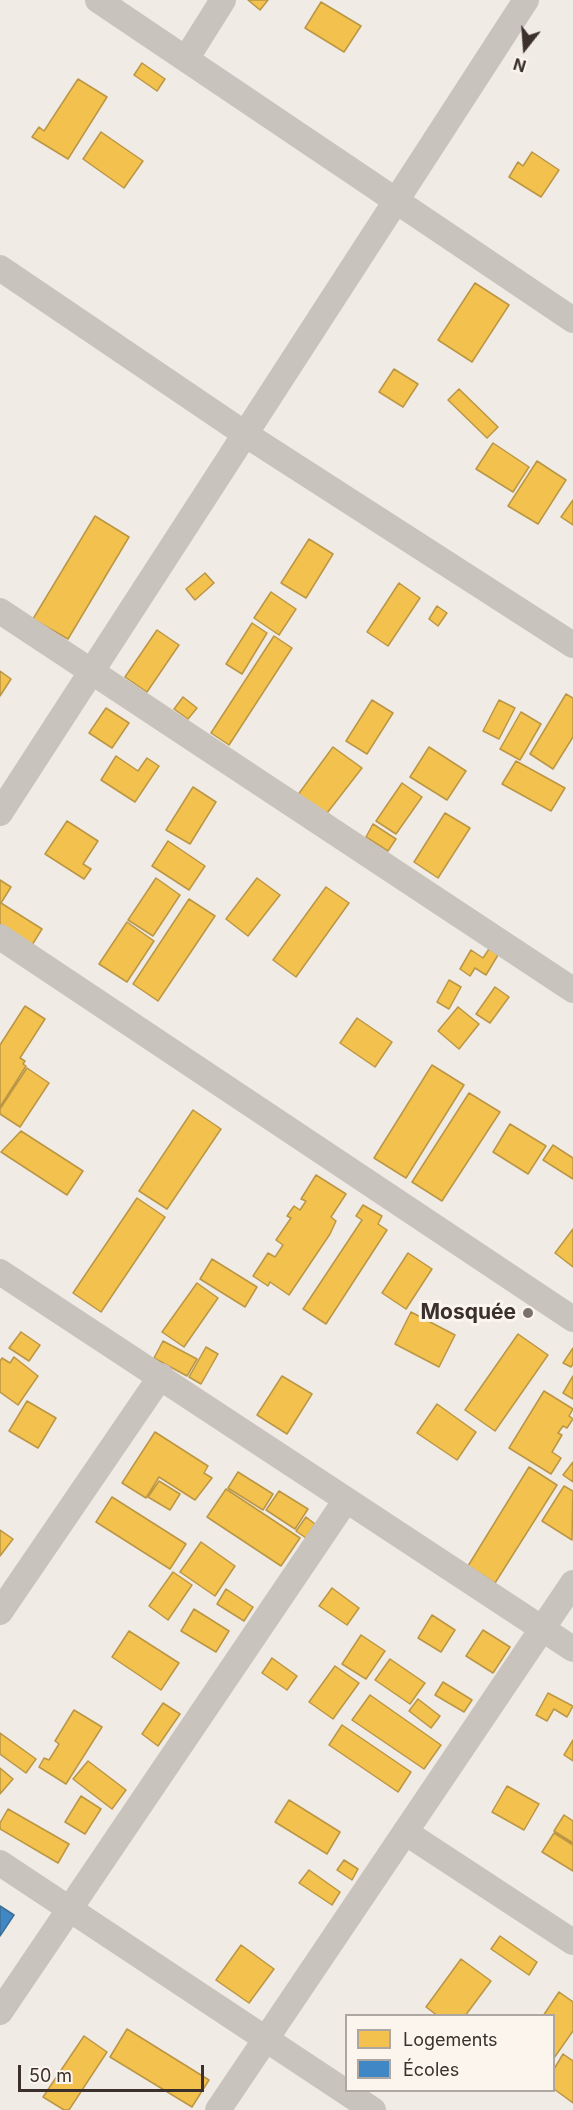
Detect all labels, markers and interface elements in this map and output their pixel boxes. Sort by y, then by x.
north arrow [495,18,555,78]
text: N [511,54,529,77]
place label: Mosquée [420,1300,516,1326]
marker: Mosquée [521,1306,535,1320]
legend [345,2014,555,2092]
text: Logements [403,2029,498,2050]
scale bar [21,2053,207,2091]
text: Écoles [403,2059,459,2080]
text: 50 m [29,2065,72,2086]

